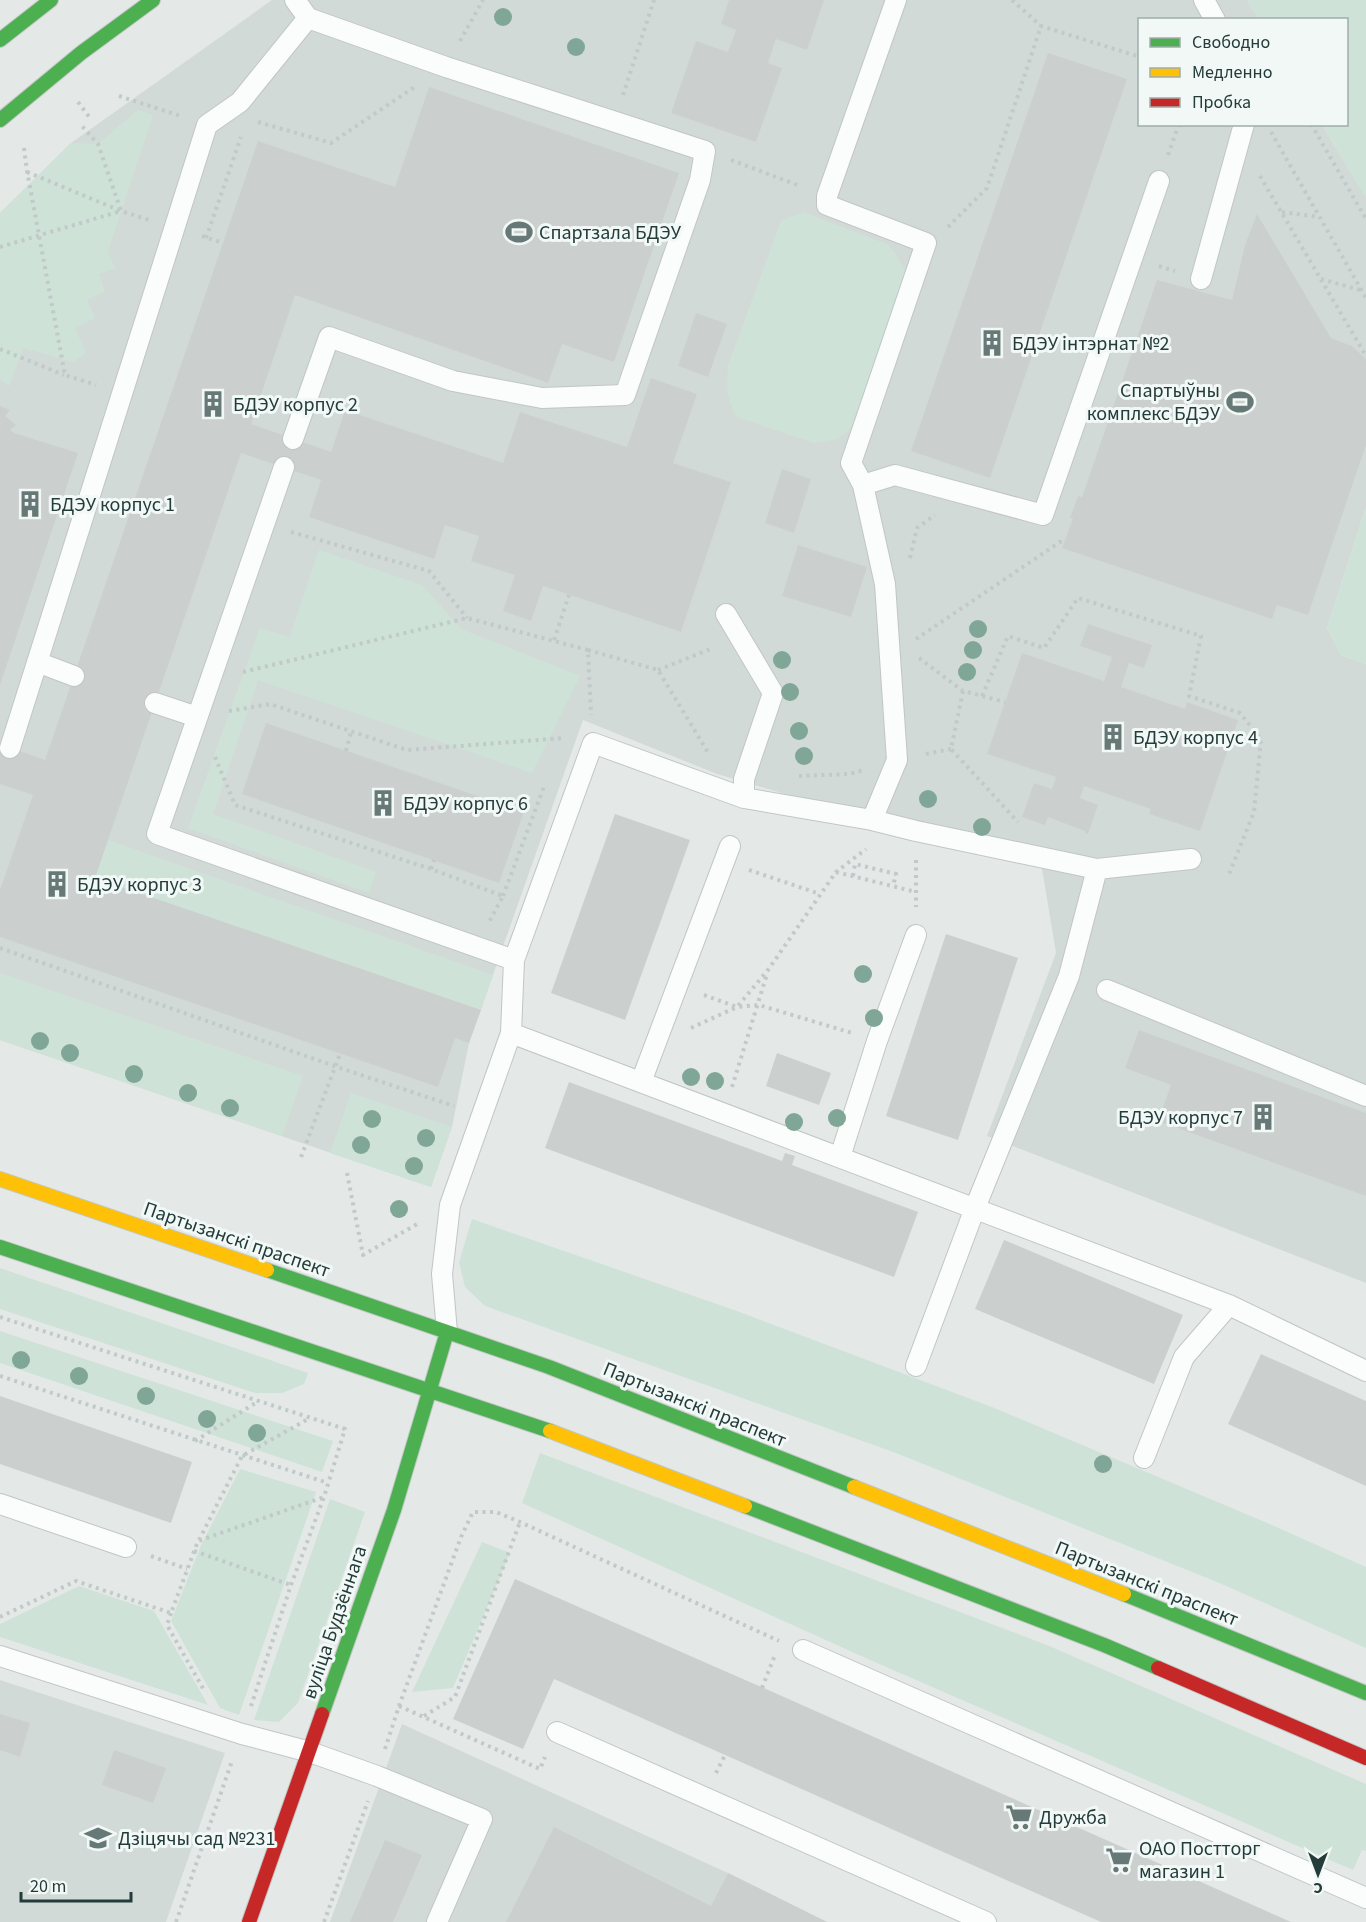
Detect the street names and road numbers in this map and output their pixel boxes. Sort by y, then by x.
street label: Партызанскі праспект [140,1195,334,1285]
street label: Партызанскі праспект [599,1355,791,1455]
street label: Партызанскі праспект [1051,1534,1243,1634]
street label: вуліца Будзённага [296,1542,374,1703]

